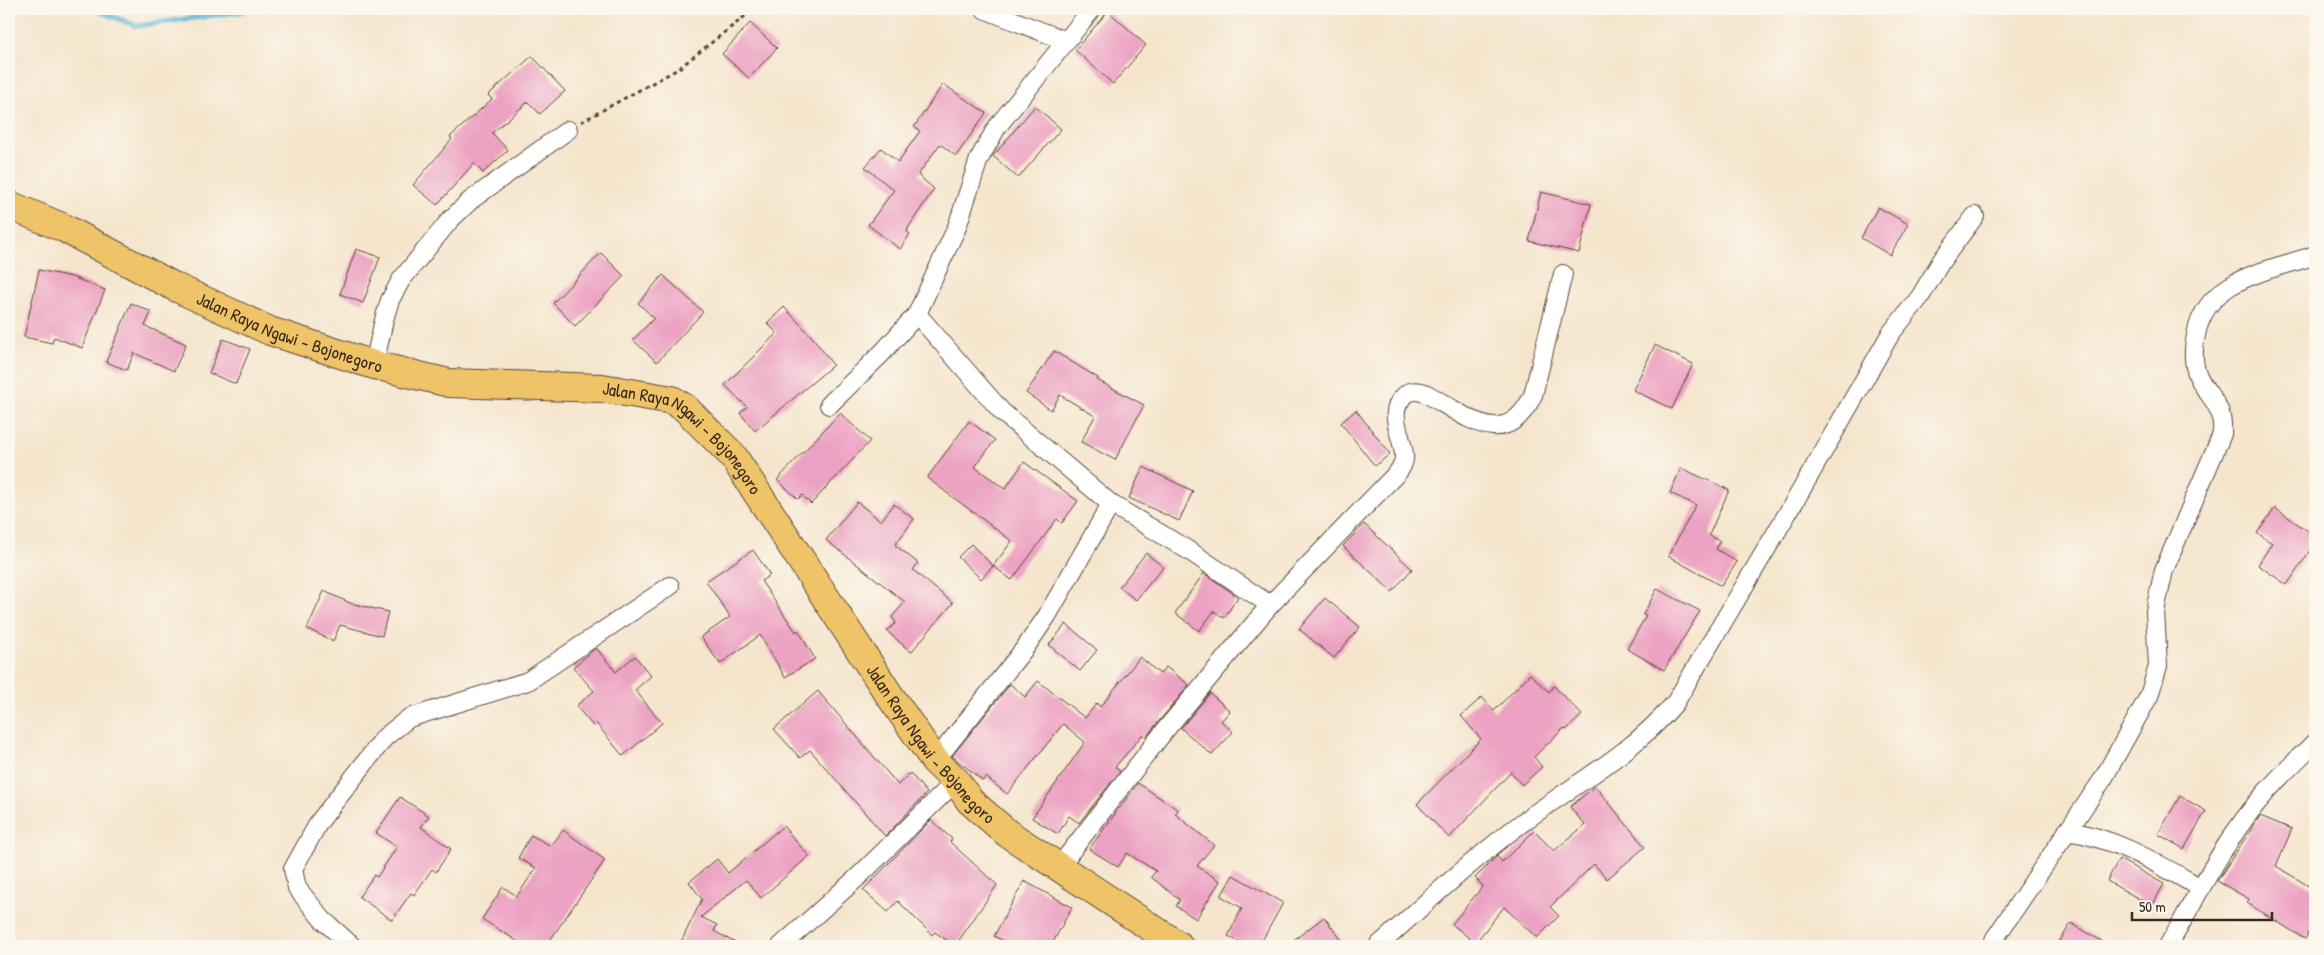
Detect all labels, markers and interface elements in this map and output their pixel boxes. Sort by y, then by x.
street label: Jalan Raya Ngawi - Bojonegoro [193,286,385,379]
street label: Jalan Raya Ngawi - Bojonegoro [601,375,768,499]
street label: Jalan Raya Ngawi - Bojonegoro [861,659,1001,829]
scale bar [2132,890,2272,922]
text: 50 m [2139,896,2166,917]

